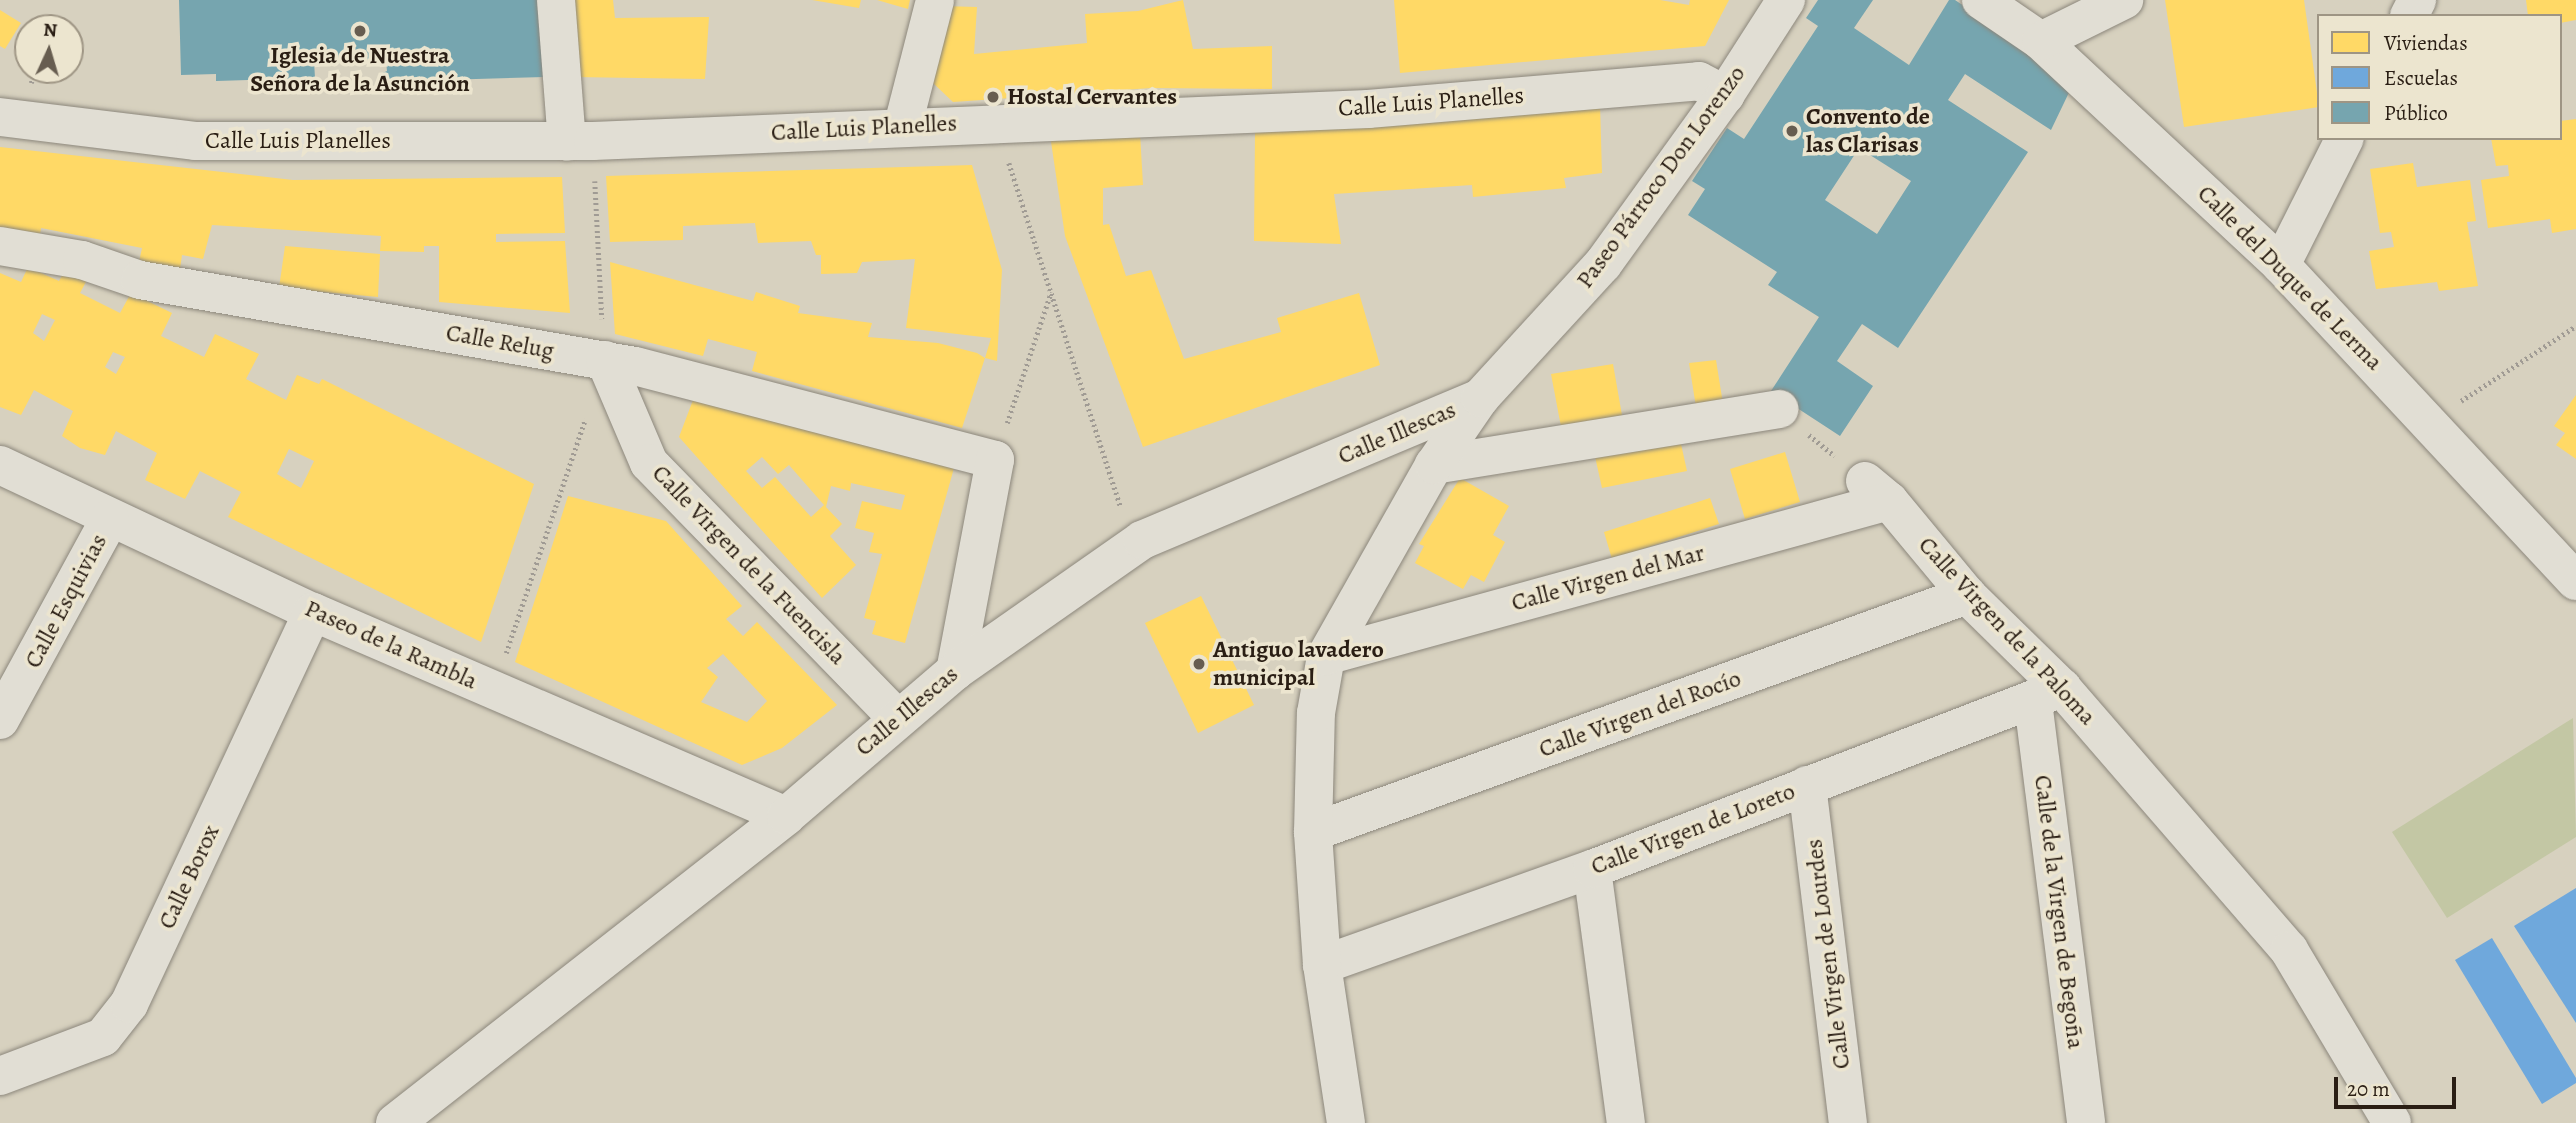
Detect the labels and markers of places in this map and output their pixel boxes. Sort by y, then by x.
marker: Iglesia de Nuestra Señora de la Asunción [352,23,368,39]
place label: Iglesia de Nuestra Señora de la Asunción [250,42,470,98]
place label: Hostal Cervantes [1007,83,1177,111]
marker: Hostal Cervantes [985,89,1001,105]
place label: Convento de las Clarisas [1806,103,1930,159]
marker: Convento de las Clarisas [1784,123,1800,139]
place label: Antiguo lavadero municipal [1213,636,1384,692]
marker: Antiguo lavadero municipal [1191,656,1207,672]

